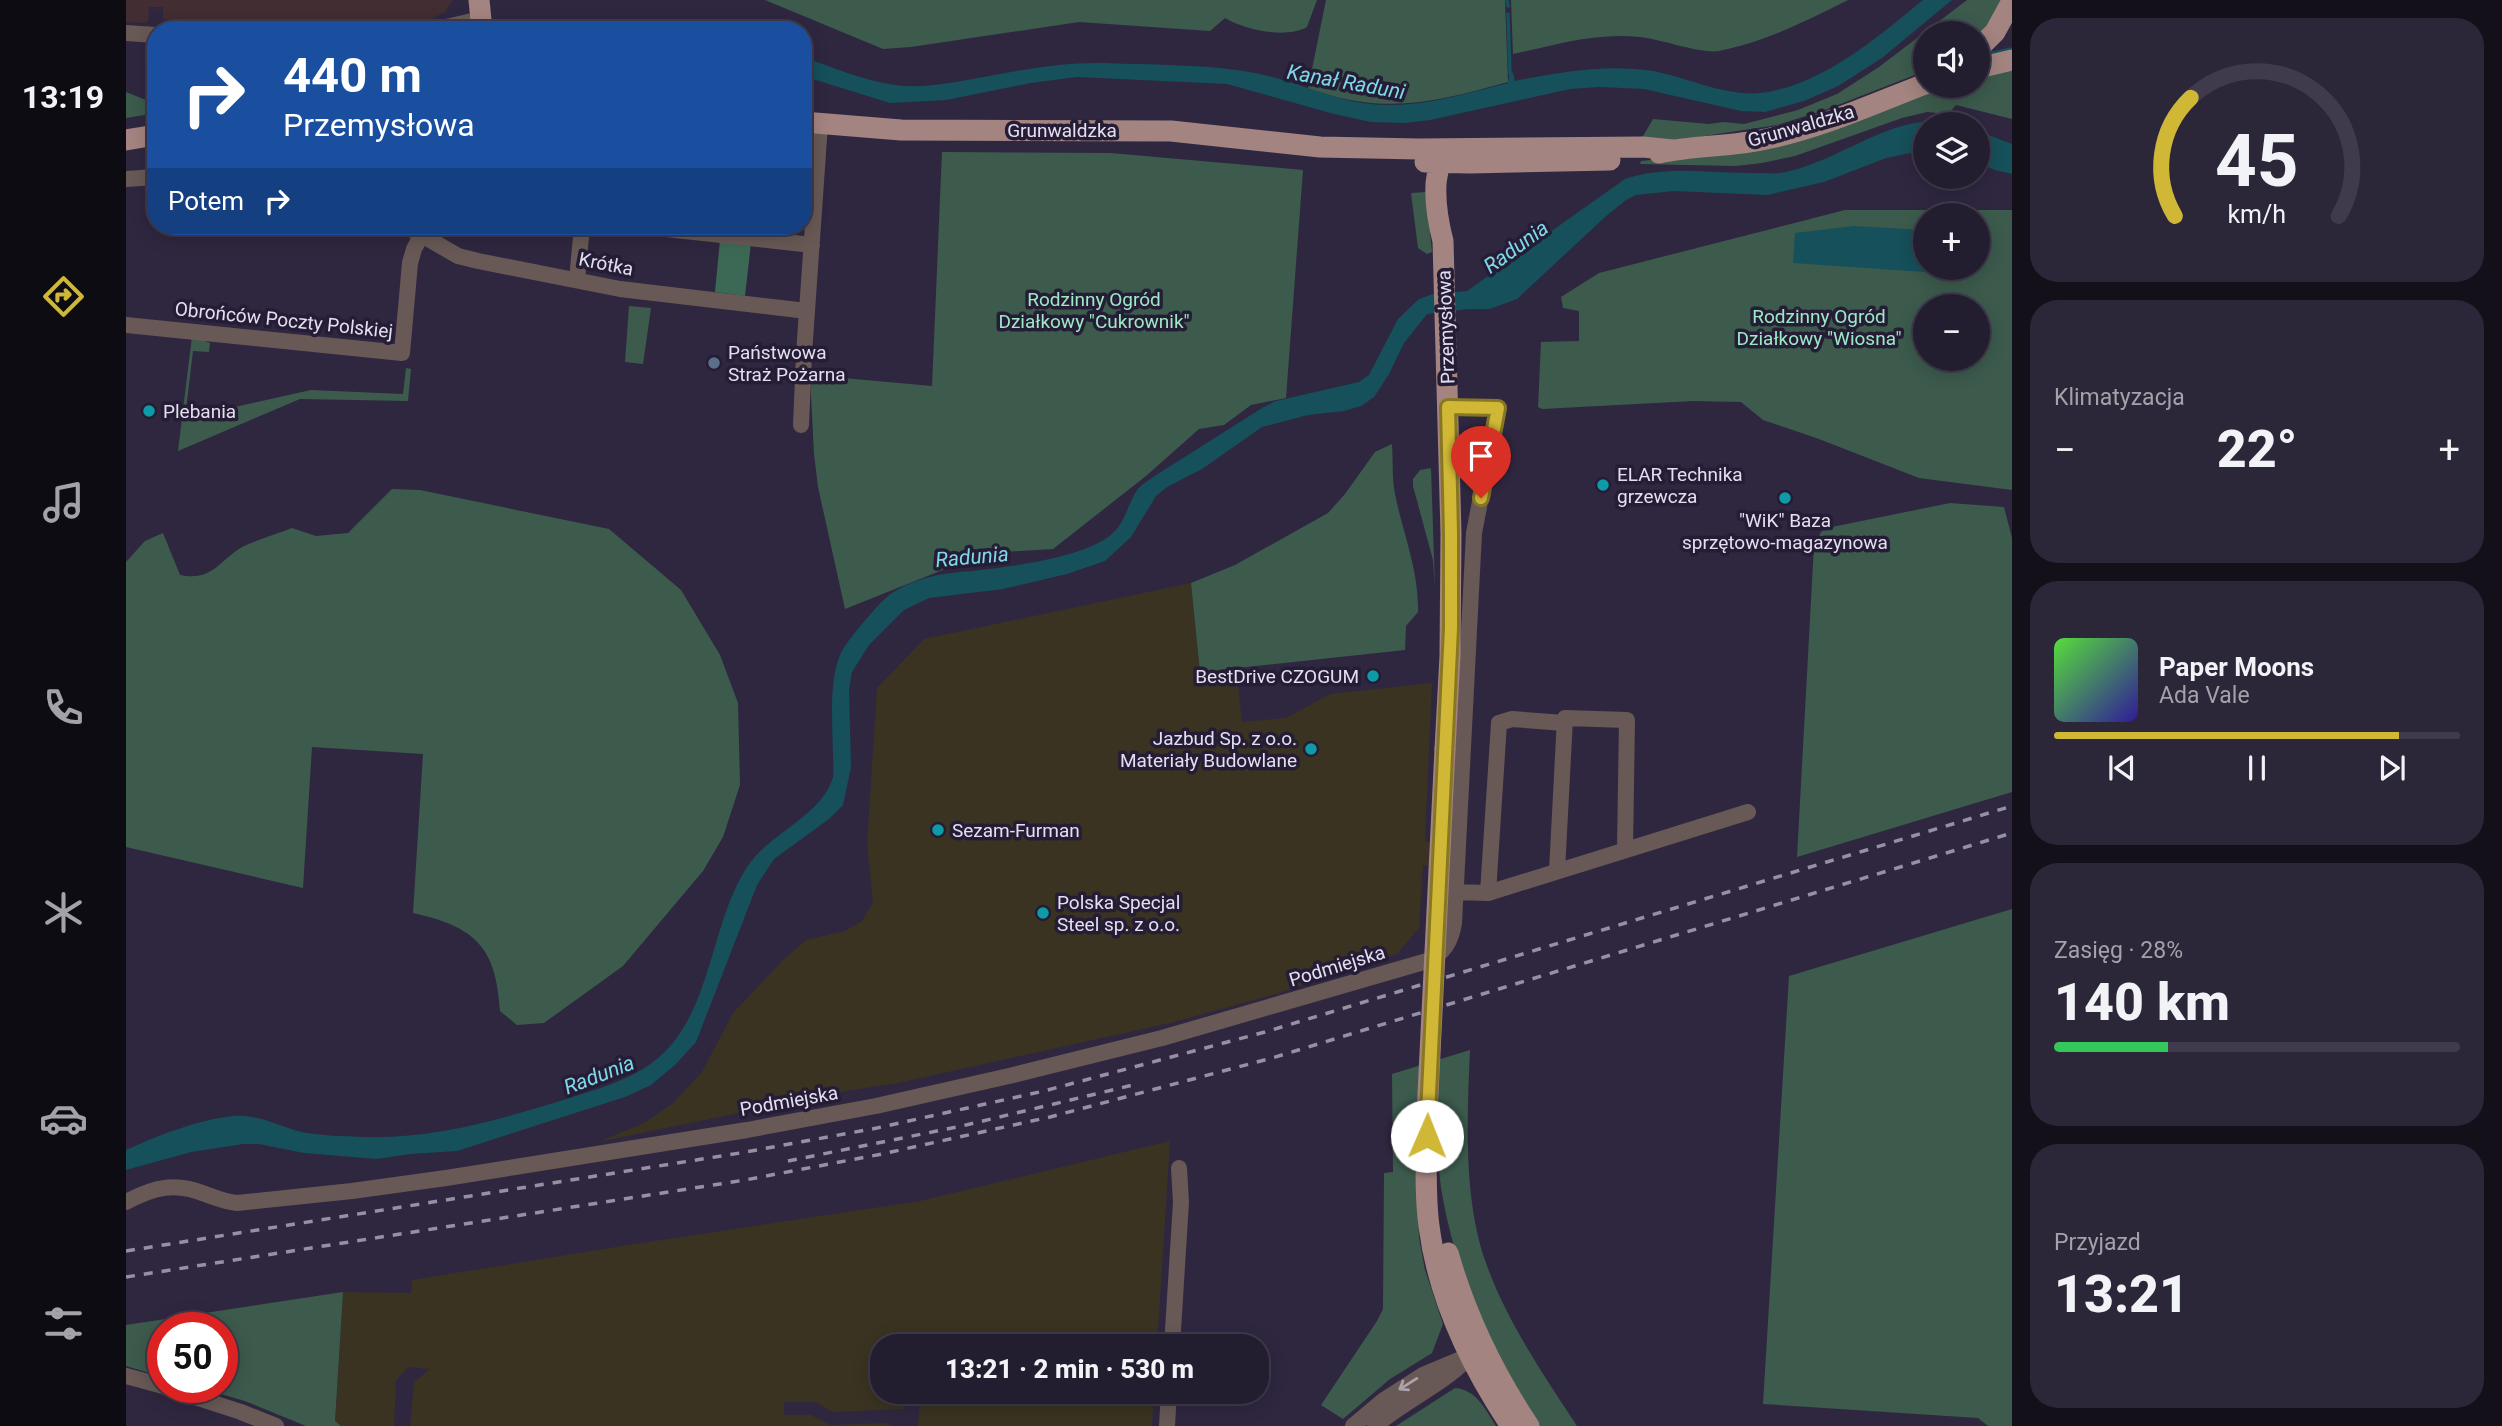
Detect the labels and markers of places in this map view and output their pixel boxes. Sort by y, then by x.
place label: Państwowa Straż Pożarna [728,341,846,386]
marker: Państwowa Straż Pożarna [706,355,722,371]
place label: Plebania [163,400,236,423]
marker: Plebania [141,403,157,419]
pin [1451,426,1511,498]
place label: ELAR Technika grzewcza [1617,463,1743,508]
marker: ELAR Technika grzewcza [1595,477,1611,493]
marker: "WiK" Baza sprzętowo-magazynowa [1777,490,1793,506]
place label: "WiK" Baza sprzętowo-magazynowa [1682,509,1888,554]
place label: BestDrive CZOGUM [1195,665,1359,688]
marker: BestDrive CZOGUM [1365,668,1381,684]
place label: Jazbud Sp. z o.o. Materiały Budowlane [1120,727,1297,772]
marker: Jazbud Sp. z o.o. Materiały Budowlane [1303,741,1319,757]
place label: Sezam-Furman [952,819,1080,842]
marker: Sezam-Furman [930,822,946,838]
place label: Polska Specjal Steel sp. z o.o. [1057,891,1180,936]
marker: Polska Specjal Steel sp. z o.o. [1035,905,1051,921]

